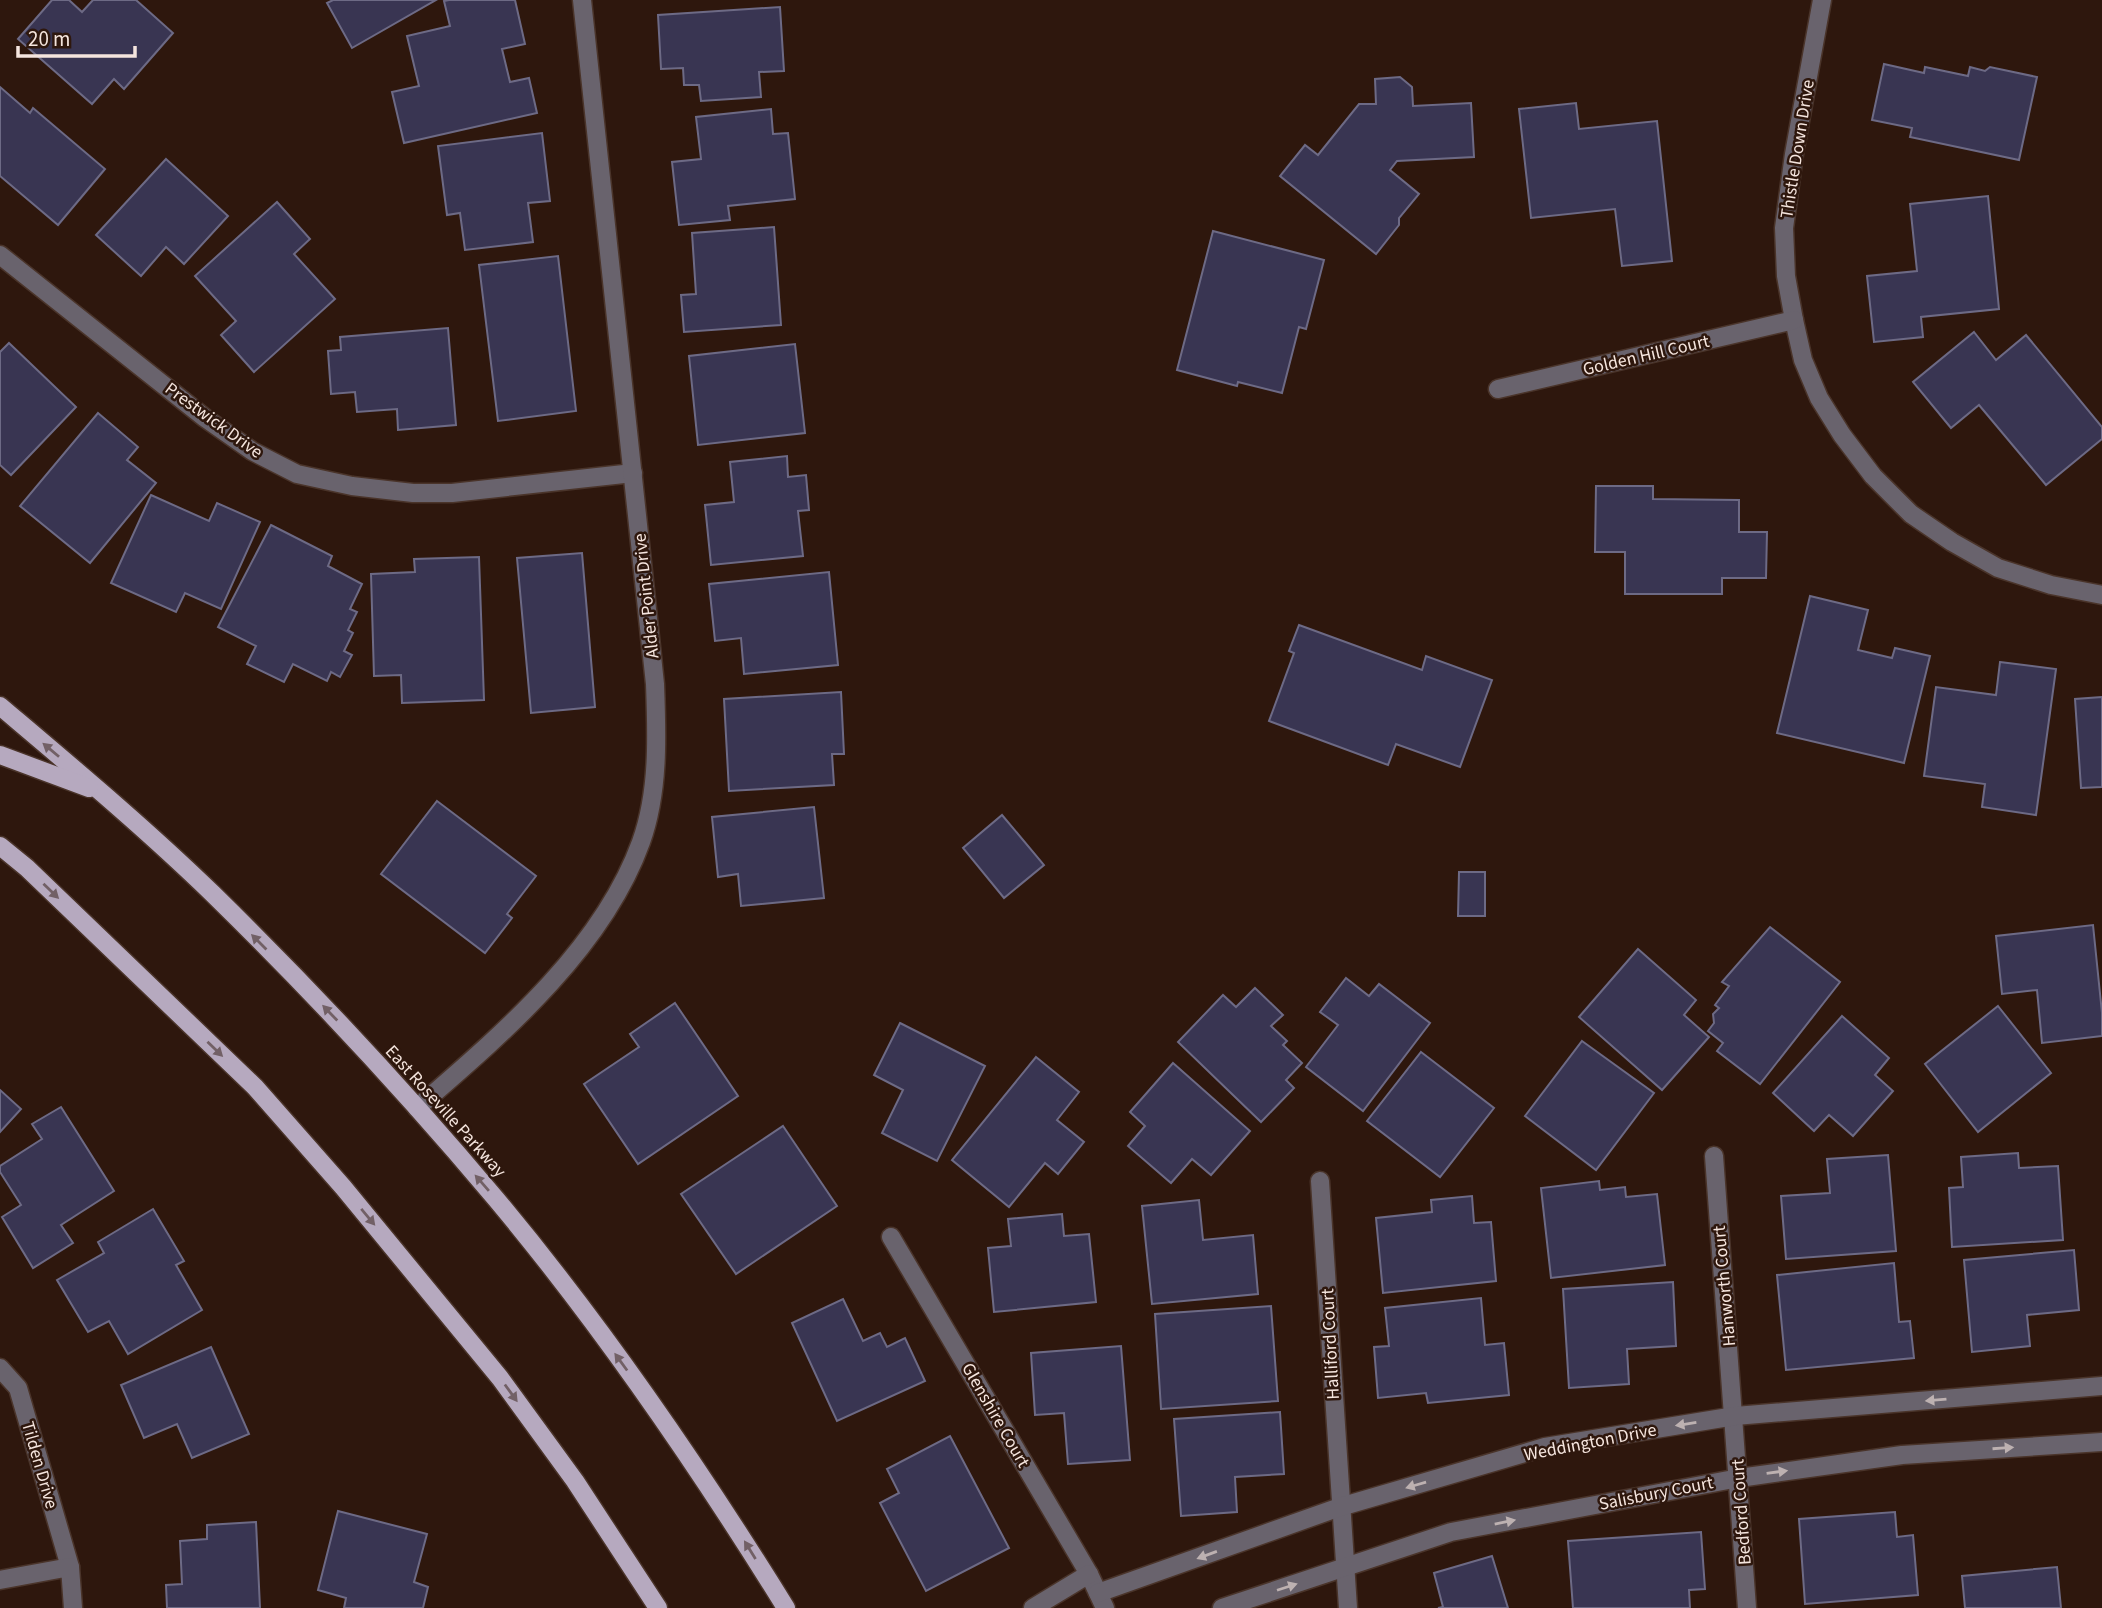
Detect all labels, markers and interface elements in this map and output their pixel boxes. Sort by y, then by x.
scale bar [18,14,135,58]
text: 20 m [28,24,70,54]
street label: Thistle Down Drive [1774,78,1821,220]
street label: Golden Hill Court [1580,329,1712,382]
street label: Prestwick Drive [160,376,268,465]
street label: Alder Point Drive [627,532,665,660]
one-way arrow [43,743,60,758]
one-way arrow [42,882,59,898]
one-way arrow [251,933,268,950]
one-way arrow [321,1005,338,1022]
one-way arrow [206,1040,223,1056]
street label: East Roseville Parkway [379,1040,512,1183]
one-way arrow [475,1174,490,1191]
one-way arrow [360,1208,375,1225]
street label: Hanworth Court [1707,1225,1742,1347]
street label: Halliford Court [1315,1288,1346,1400]
one-way arrow [614,1353,628,1371]
street label: Glenshire Court [955,1358,1036,1472]
one-way arrow [504,1384,518,1402]
one-way arrow [1925,1394,1947,1405]
street label: Weddington Drive [1522,1417,1659,1468]
street label: Tilden Drive [15,1418,64,1512]
one-way arrow [1675,1419,1697,1430]
one-way arrow [1992,1443,2014,1454]
street label: Bedford Court [1725,1458,1758,1566]
one-way arrow [1766,1467,1788,1478]
street label: Salisbury Court [1597,1470,1715,1517]
one-way arrow [1406,1480,1427,1490]
one-way arrow [1494,1516,1516,1527]
one-way arrow [743,1540,756,1559]
one-way arrow [1196,1550,1217,1561]
one-way arrow [1277,1581,1298,1592]

